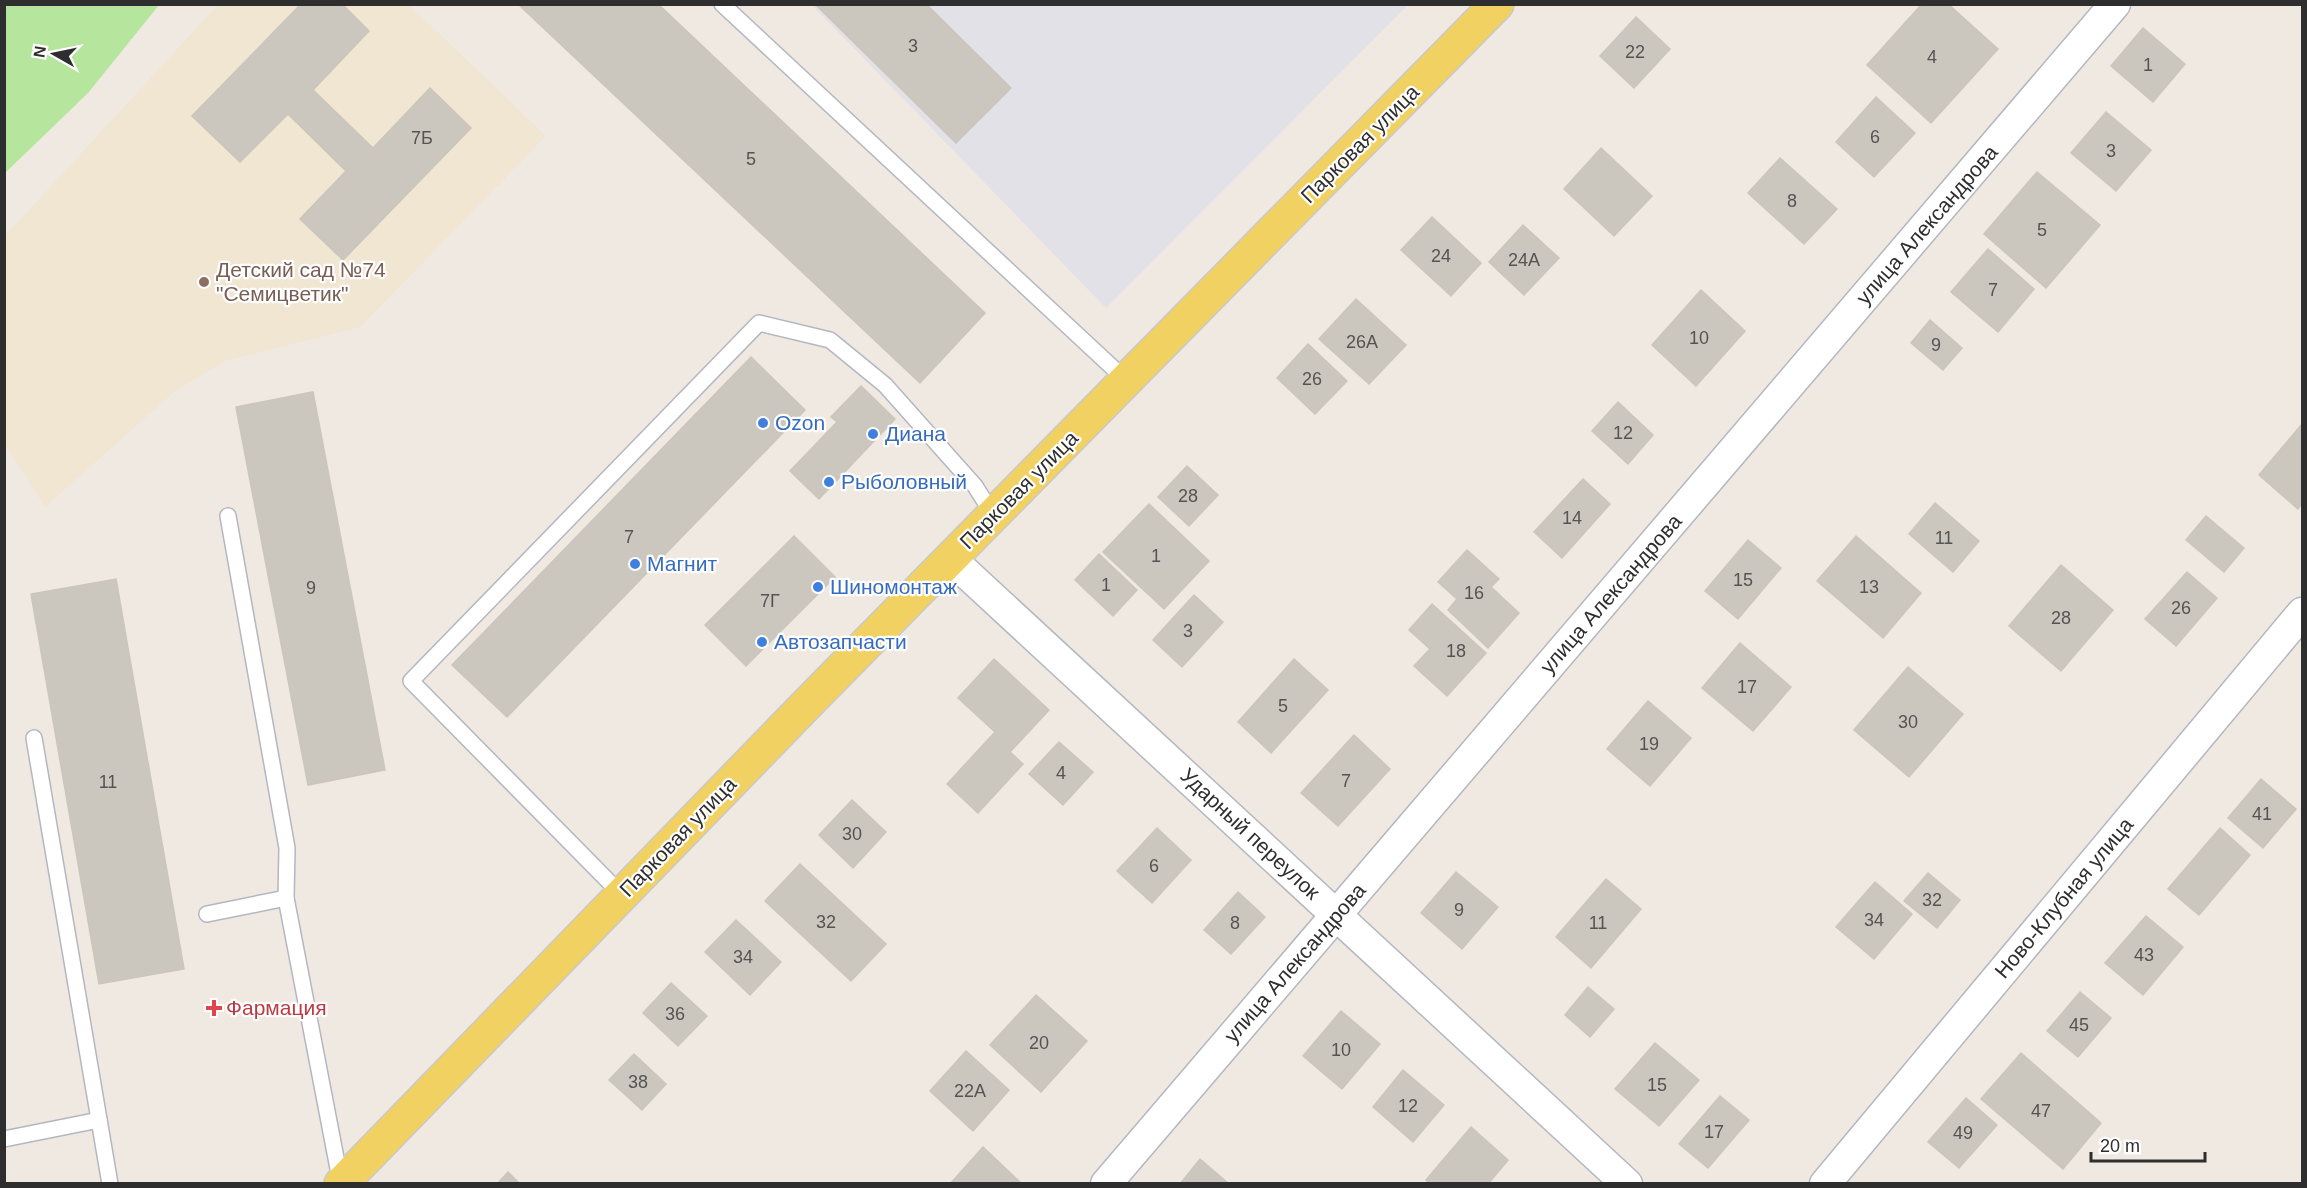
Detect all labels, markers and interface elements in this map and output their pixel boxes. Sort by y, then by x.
north arrow [24,24,84,84]
house number: 3 [908,36,918,56]
house number: 22 [1625,42,1645,62]
text: N [30,45,49,59]
house number: 4 [1927,47,1937,67]
house number: 1 [2143,55,2153,75]
street label: Парковая улица [1296,80,1424,207]
house number: 6 [1870,127,1880,147]
house number: 7Б [411,128,433,148]
street label: улица Александрова [1851,140,2002,309]
house number: 3 [2106,141,2116,161]
house number: 5 [746,149,756,169]
house number: 8 [1787,191,1797,211]
house number: 5 [2037,220,2047,240]
house number: 24 [1431,246,1451,266]
house number: 24А [1508,250,1540,270]
place label: Детский сад №74 "Семицветик" [216,258,386,305]
marker: Детский сад №74 "Семицветик" [197,275,211,289]
house number: 7 [1988,280,1998,300]
house number: 10 [1689,328,1709,348]
house number: 26А [1346,332,1378,352]
house number: 9 [1931,335,1941,355]
house number: 26 [1302,369,1322,389]
place label: Ozon [775,411,825,434]
marker: Ozon [756,416,770,430]
place label: Диана [885,422,946,445]
house number: 12 [1613,423,1633,443]
street label: Парковая улица [955,426,1083,553]
marker: Диана [866,427,880,441]
place label: Рыболовный [841,470,967,493]
marker: Рыболовный [822,475,836,489]
house number: 28 [1178,486,1198,506]
house number: 14 [1562,508,1582,528]
street label: улица Александрова [1535,509,1686,678]
house number: 7 [624,527,634,547]
house number: 11 [1935,528,1953,548]
house number: 1 [1151,546,1161,566]
place label: Магнит [647,552,717,575]
marker: Магнит [628,557,642,571]
house number: 15 [1733,570,1753,590]
place label: Шиномонтаж [830,575,957,598]
house number: 1 [1101,575,1111,595]
house number: 13 [1859,577,1879,597]
house number: 9 [306,578,316,598]
marker: Шиномонтаж [811,580,825,594]
house number: 16 [1464,583,1484,603]
house number: 7Г [760,591,780,611]
house number: 26 [2171,598,2191,618]
house number: 28 [2051,608,2071,628]
house number: 3 [1183,621,1193,641]
place label: Автозапчасти [774,630,907,653]
marker: Автозапчасти [755,635,769,649]
house number: 18 [1446,641,1466,661]
house number: 17 [1737,677,1757,697]
house number: 5 [1278,696,1288,716]
house number: 30 [1898,712,1918,732]
house number: 19 [1639,734,1659,754]
house number: 4 [1056,763,1066,783]
street label: Ударный переулок [1176,763,1325,904]
house number: 7 [1341,771,1351,791]
house number: 11 [99,772,117,792]
street label: Парковая улица [615,772,741,901]
house number: 41 [2252,804,2272,824]
street label: Ново-Клубная улица [1990,813,2138,982]
house number: 30 [842,824,862,844]
house number: 6 [1149,856,1159,876]
street label: улица Александрова [1219,878,1370,1047]
house number: 32 [1922,890,1942,910]
house number: 9 [1454,900,1464,920]
house number: 34 [1864,910,1884,930]
house number: 32 [816,912,836,932]
house number: 8 [1230,913,1240,933]
house number: 11 [1589,913,1607,933]
house number: 43 [2134,945,2154,965]
house number: 34 [733,947,753,967]
place label: Фармация [226,996,327,1019]
marker: Фармация [207,1001,221,1015]
house number: 36 [665,1004,685,1024]
house number: 45 [2069,1015,2089,1035]
house number: 20 [1029,1033,1049,1053]
house number: 10 [1331,1040,1351,1060]
house number: 38 [628,1072,648,1092]
house number: 15 [1647,1075,1667,1095]
house number: 22А [954,1081,986,1101]
house number: 12 [1398,1096,1418,1116]
house number: 47 [2031,1101,2051,1121]
house number: 17 [1704,1122,1724,1142]
house number: 49 [1953,1123,1973,1143]
scale bar [2091,1125,2205,1163]
text: 20 m [2100,1136,2140,1156]

